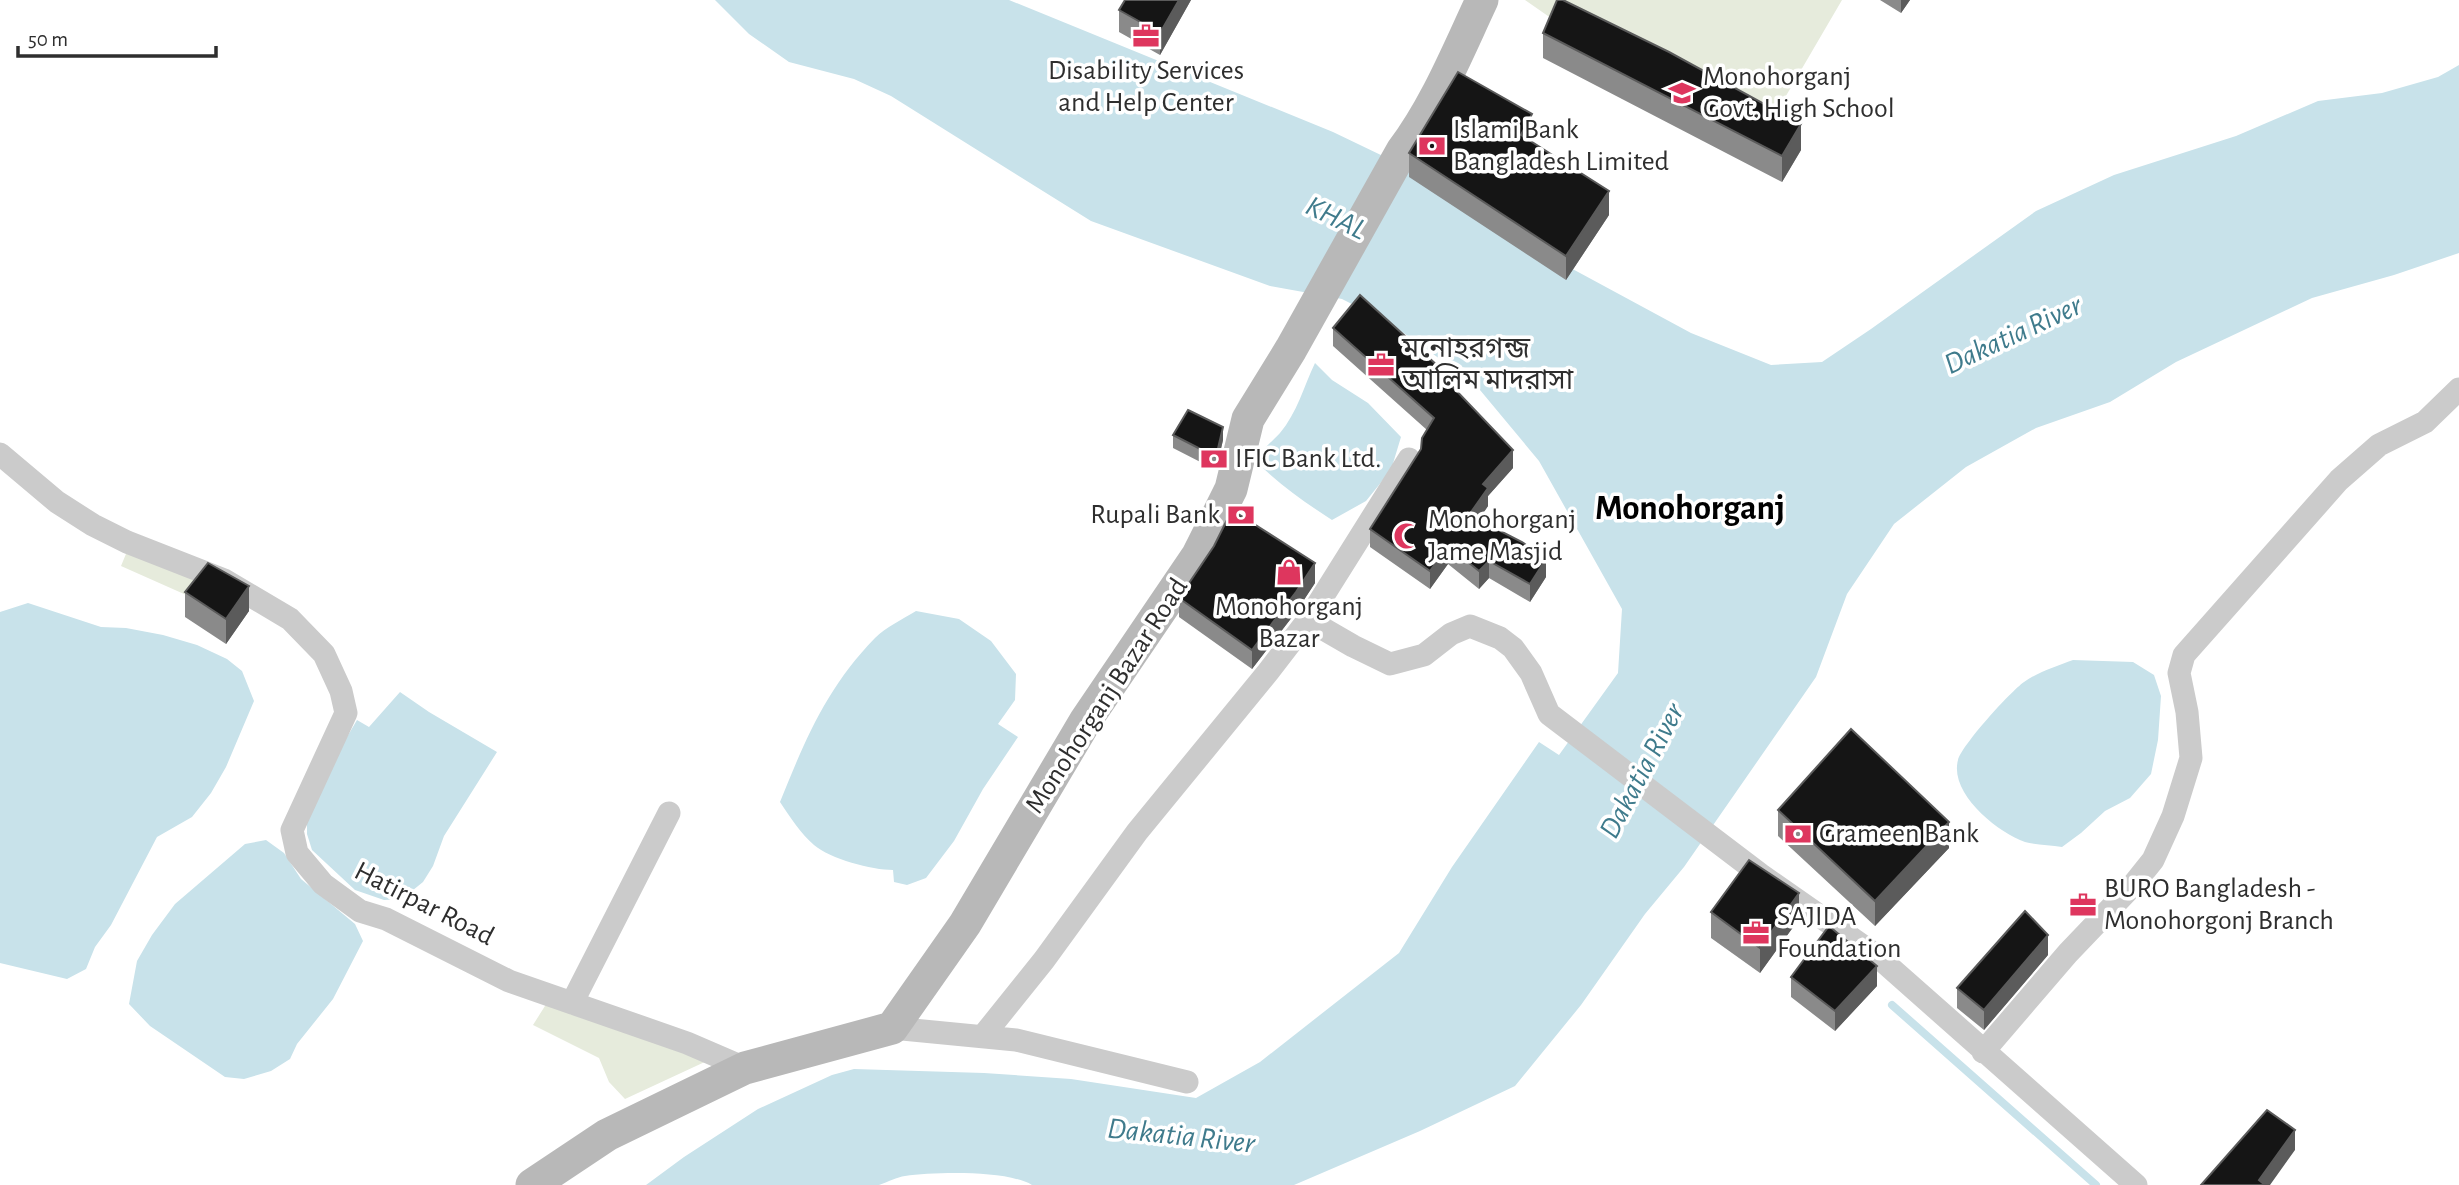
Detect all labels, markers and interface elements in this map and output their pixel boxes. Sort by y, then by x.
scale bar [18,14,215,58]
office icon: Disability Services and Help Center [1131,21,1161,51]
text: 50 m [28,29,68,50]
place label: Disability Services and Help Center [1048,57,1244,117]
place label: Monohorganj Govt. High School [1703,63,1895,123]
school or university icon: Monohorganj Govt. High School [1667,78,1697,108]
place label: Islami Bank Bangladesh Limited [1453,116,1669,176]
bank icon: Islami Bank Bangladesh Limited [1417,131,1447,161]
water label: KHAL [1301,191,1371,245]
water label: Dakatia River [1940,290,2087,380]
place label: মনোহরগন্জ আলিম মাদরাসা [1401,335,1574,395]
office icon: মনোহরগন্জ আলিম মাদরাসা [1366,350,1396,380]
bank icon: IFIC Bank Ltd. [1199,444,1229,474]
place label: IFIC Bank Ltd. [1235,445,1381,473]
district label: Monohorganj [1595,491,1785,526]
bank icon: Rupali Bank [1226,500,1256,530]
place label: Rupali Bank [1090,501,1220,529]
place label: Monohorganj Jame Masjid [1428,506,1576,566]
mosque icon: Monohorganj Jame Masjid [1392,521,1422,551]
shop icon: Monohorganj Bazar [1274,557,1304,587]
street label: Monohorganj Bazar Road [1021,573,1193,819]
place label: Monohorganj Bazar [1215,593,1363,653]
water label: Dakatia River [1594,698,1691,843]
bank icon: Grameen Bank [1783,819,1813,849]
place label: Grameen Bank [1819,820,1979,848]
street label: Hatirpar Road [350,857,498,951]
place label: BURO Bangladesh - Monohorgonj Branch [2104,875,2334,935]
office icon: BURO Bangladesh - Monohorgonj Branch [2068,890,2098,920]
place label: SAJIDA Foundation [1777,903,1901,963]
office icon: SAJIDA Foundation [1741,918,1771,948]
water label: Dakatia River [1106,1113,1257,1159]

